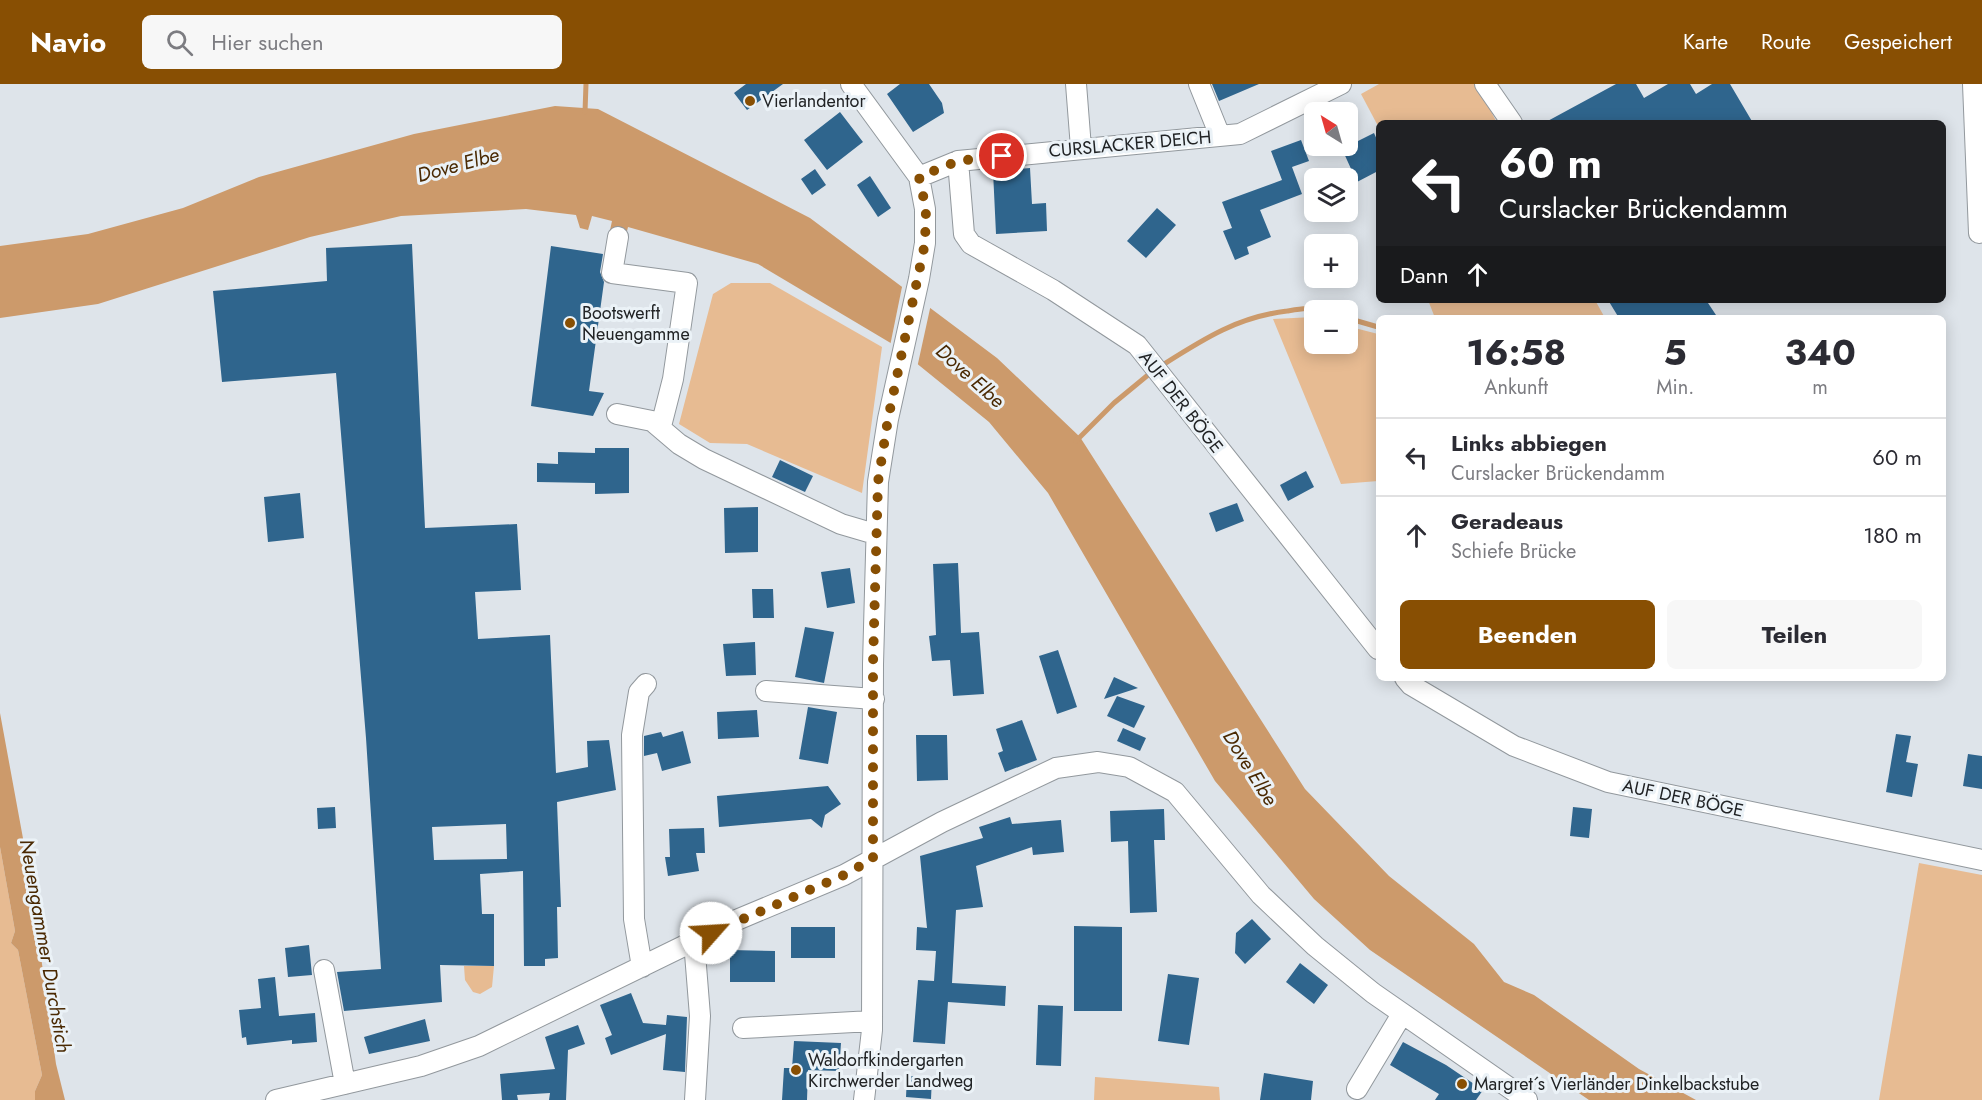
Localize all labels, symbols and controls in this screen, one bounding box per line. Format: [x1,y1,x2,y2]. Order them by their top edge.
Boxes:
search box [142,15,562,69]
text: Navio [30,22,106,63]
icon: search [163,26,196,59]
text: Hier suchen [211,26,324,58]
text: Karte [1683,27,1728,57]
text: Route [1761,27,1811,57]
text: Gespeichert [1844,27,1952,57]
place label: Vierlandentor [762,88,866,114]
marker: Vierlandentor [743,94,757,108]
north arrow [1304,102,1358,156]
map controls [1304,102,1358,354]
street label: CURSLACKER DEICH [1048,124,1212,164]
pin [976,130,1027,181]
text: 60 m [1499,133,1602,194]
icon: arrive [985,139,1018,172]
water label: Dove Elbe [414,140,502,190]
icon: left [1400,144,1478,222]
button: layers [1304,168,1358,222]
text: Curslacker Brückendamm [1499,189,1788,228]
button: + [1304,234,1358,288]
icon: ahead [1461,258,1494,291]
text: Dann [1400,259,1449,291]
place label: Bootswerft Neuengamme [582,300,690,347]
button: − [1304,300,1358,354]
marker: Bootswerft Neuengamme [563,316,577,330]
text: 16:58 [1466,326,1566,378]
text: 5 [1664,326,1687,378]
text: 340 [1784,326,1856,378]
water label: Dove Elbe [929,337,1011,415]
street label: AUF DER BÖGE [1133,345,1229,459]
text: Ankunft [1484,373,1548,402]
text: Min. [1656,373,1694,402]
text: m [1812,373,1828,402]
text: Links abbiegen [1451,427,1607,459]
icon: left [1400,441,1433,474]
text: 60 m [1872,441,1922,473]
text: Curslacker Brückendamm [1451,459,1665,488]
text: Geradeaus [1451,505,1563,537]
icon: ahead [1400,519,1433,552]
text: 180 m [1863,519,1922,551]
text: Schiefe Brücke [1451,537,1576,566]
button: Beenden [1400,600,1655,669]
button: Teilen [1667,600,1922,669]
water label: Dove Elbe [1215,725,1285,811]
street label: AUF DER BÖGE [1620,772,1746,824]
water label: Neuengammer Durchstich [12,837,78,1055]
position arrow [679,901,743,965]
place label: Waldorfkindergarten Kirchwerder Landweg [808,1047,973,1094]
marker: Waldorfkindergarten Kirchwerder Landweg [789,1063,803,1077]
place label: Margret´s Vierländer Dinkelbackstube [1474,1071,1759,1097]
marker: Margret´s Vierländer Dinkelbackstube [1455,1077,1469,1091]

